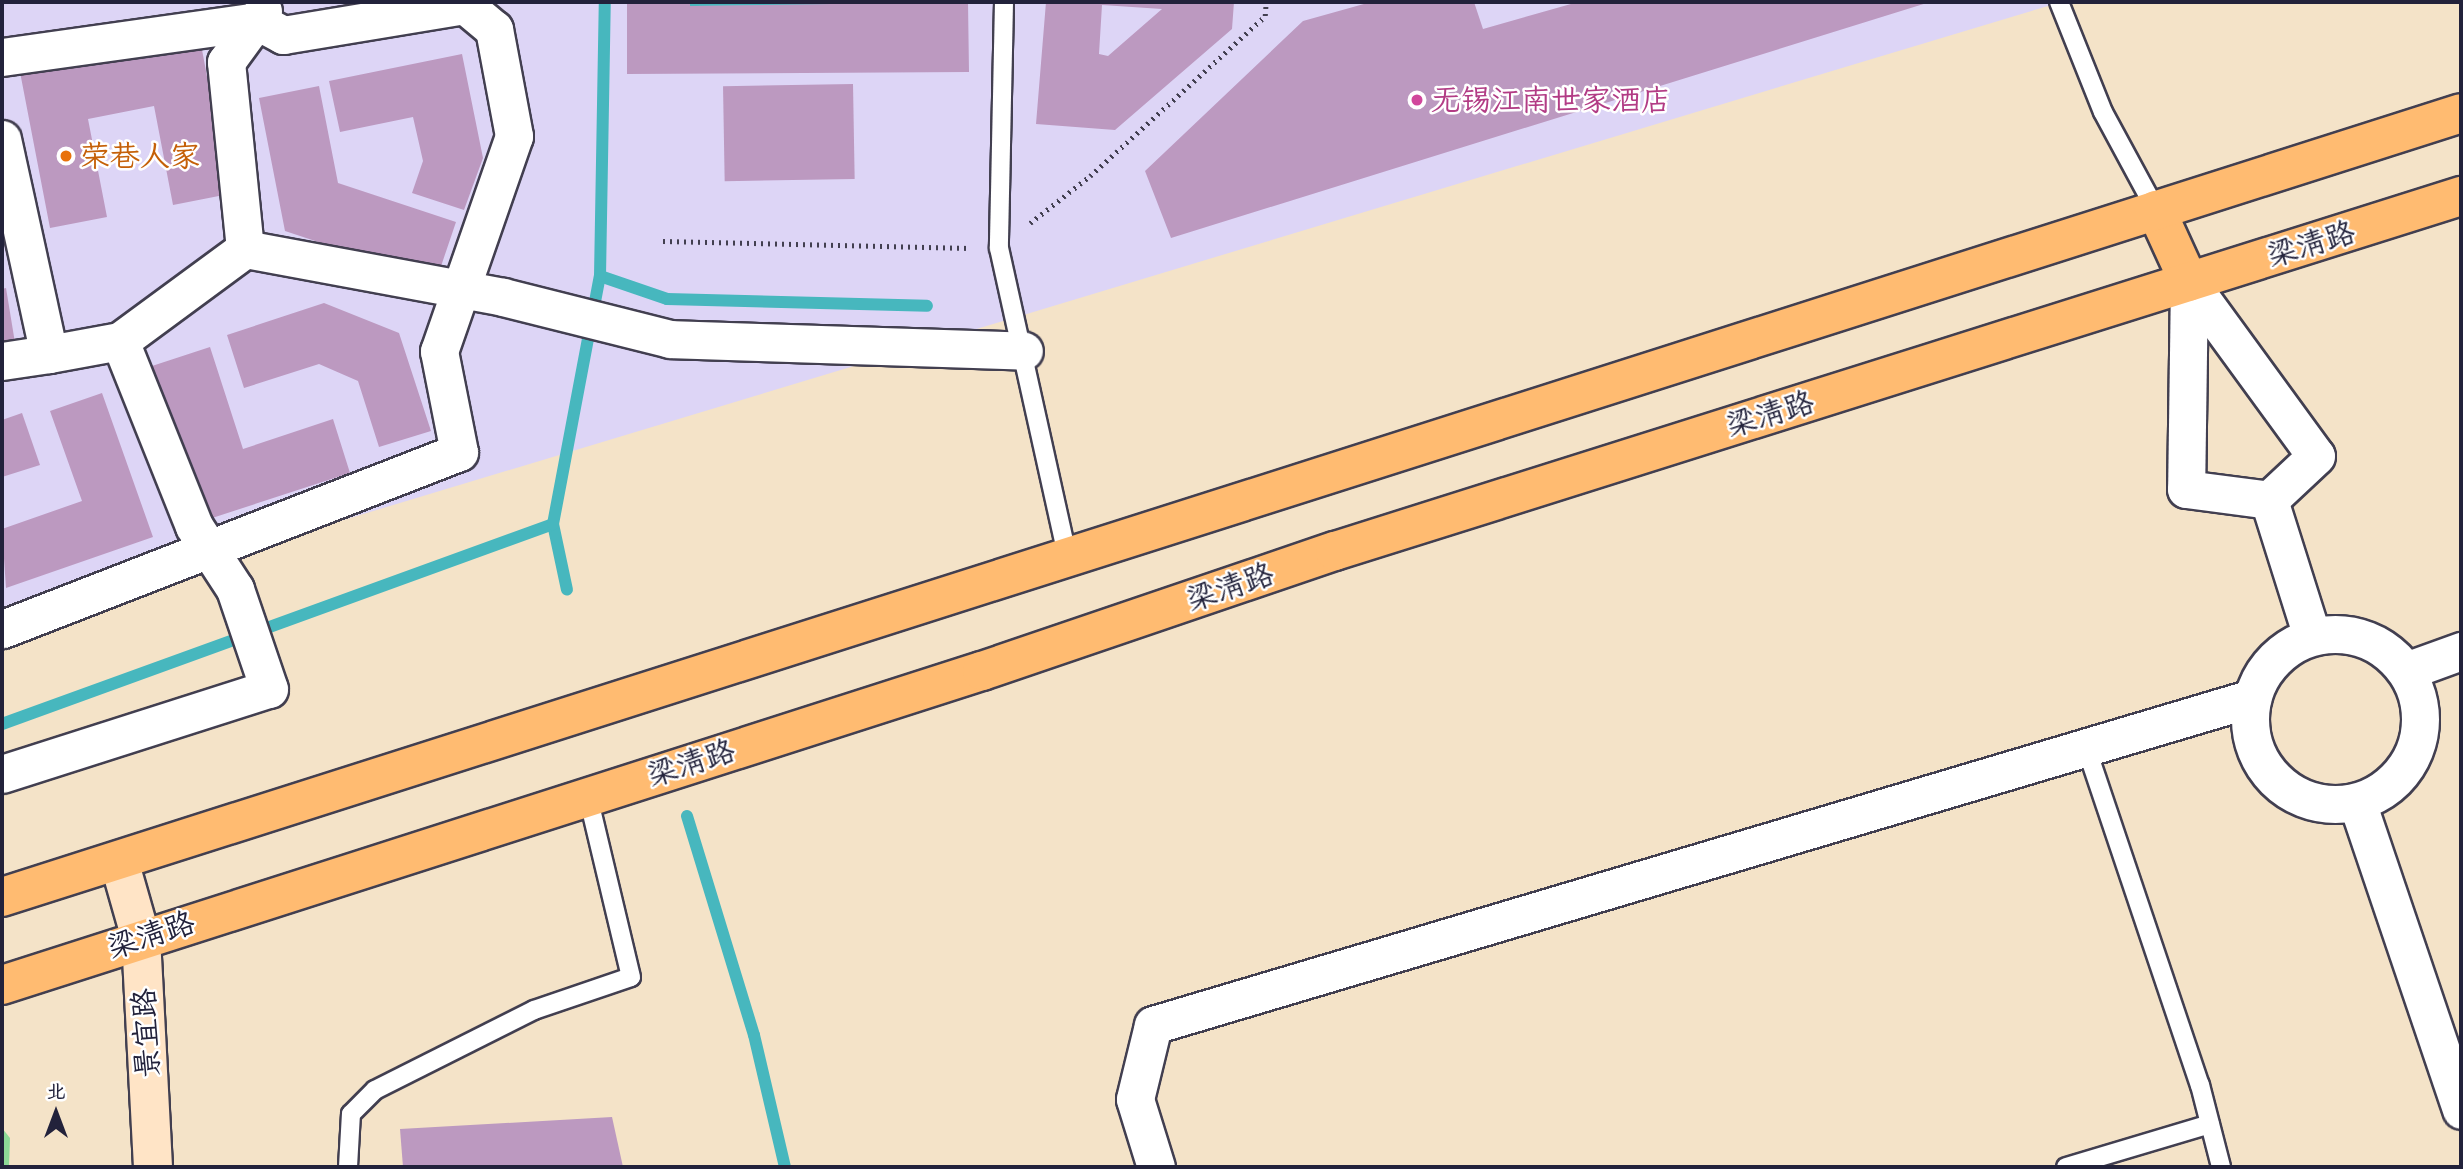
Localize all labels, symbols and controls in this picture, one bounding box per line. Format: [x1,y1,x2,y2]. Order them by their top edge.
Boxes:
place label: 无锡江南世家酒店 [1431,82,1671,118]
marker: 无锡江南世家酒店 [1409,92,1425,108]
place label: 荣巷人家 [80,138,200,174]
marker: 荣巷人家 [58,148,74,164]
street label: 梁清路 [2263,214,2359,274]
street label: 梁清路 [1722,384,1818,444]
street label: 梁清路 [1182,555,1278,619]
street label: 梁清路 [643,732,739,794]
street label: 梁清路 [103,904,199,966]
street label: 景宜路 [126,987,166,1079]
north arrow [21,1078,91,1148]
text: 北 [46,1080,66,1104]

